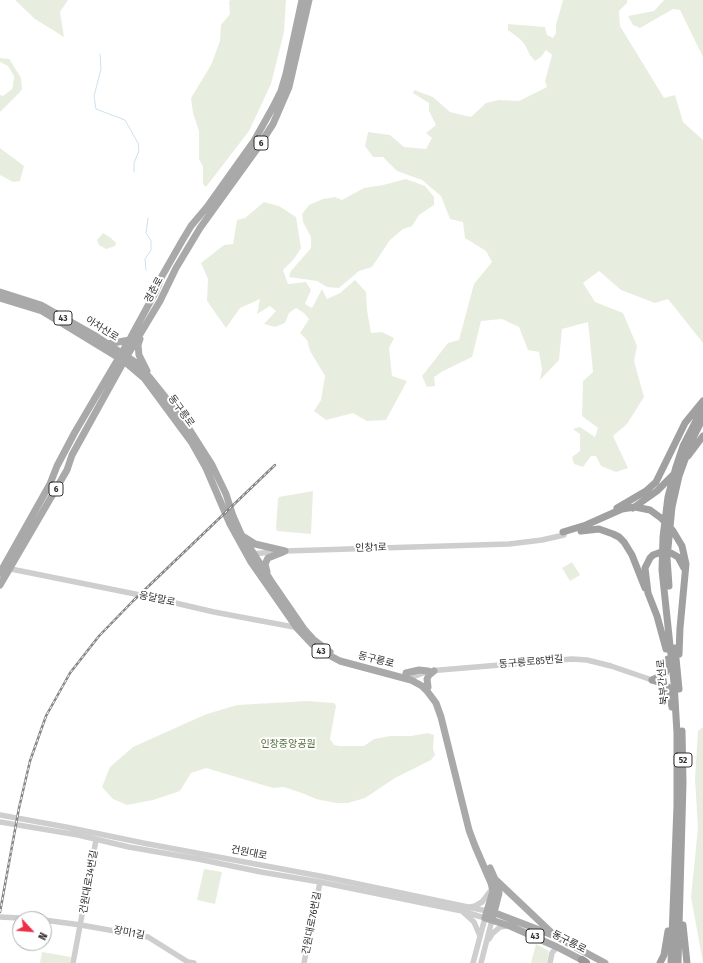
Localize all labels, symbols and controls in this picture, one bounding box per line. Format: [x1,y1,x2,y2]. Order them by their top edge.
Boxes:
road number: 6 [254,136,268,150]
street label: 경춘로 [142,275,166,305]
road number: 43 [54,311,72,325]
street label: 아차산로 [83,314,121,344]
street label: 동구릉로 [165,393,197,429]
road number: 6 [49,482,63,496]
street label: 인창1로 [355,541,387,555]
street label: 응달말로 [138,589,176,609]
road number: 43 [312,644,330,658]
street label: 동구릉로 [357,650,395,670]
street label: 동구릉로85번길 [498,653,564,671]
street label: 북부간선로 [655,659,671,705]
park label: 인창중앙공원 [260,738,316,750]
road number: 52 [674,753,692,767]
street label: 건원대로 [230,844,268,862]
street label: 건원대로34번길 [77,849,101,915]
street label: 건원대로76번길 [300,890,324,956]
north arrow [12,911,52,951]
street label: 장미1길 [112,924,146,942]
street label: 동구릉로 [550,928,588,956]
road number: 43 [526,929,544,943]
text: N [35,930,50,942]

